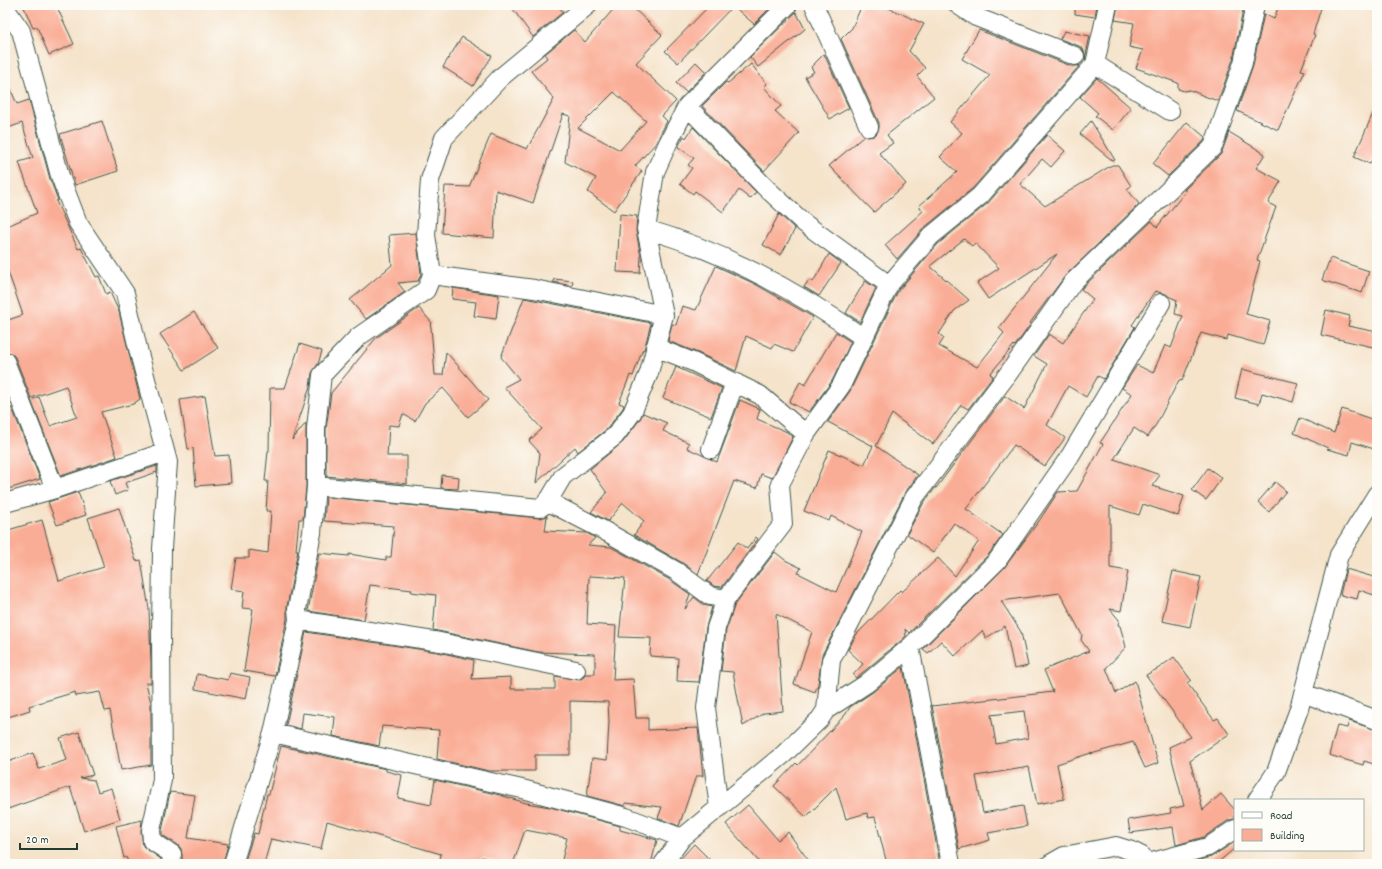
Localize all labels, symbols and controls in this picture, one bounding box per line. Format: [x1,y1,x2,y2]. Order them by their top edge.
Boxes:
legend [1234,799,1364,851]
text: Road [1270,808,1292,825]
scale bar [20,825,77,851]
text: Building [1270,828,1305,845]
text: 20 m [26,832,49,849]

